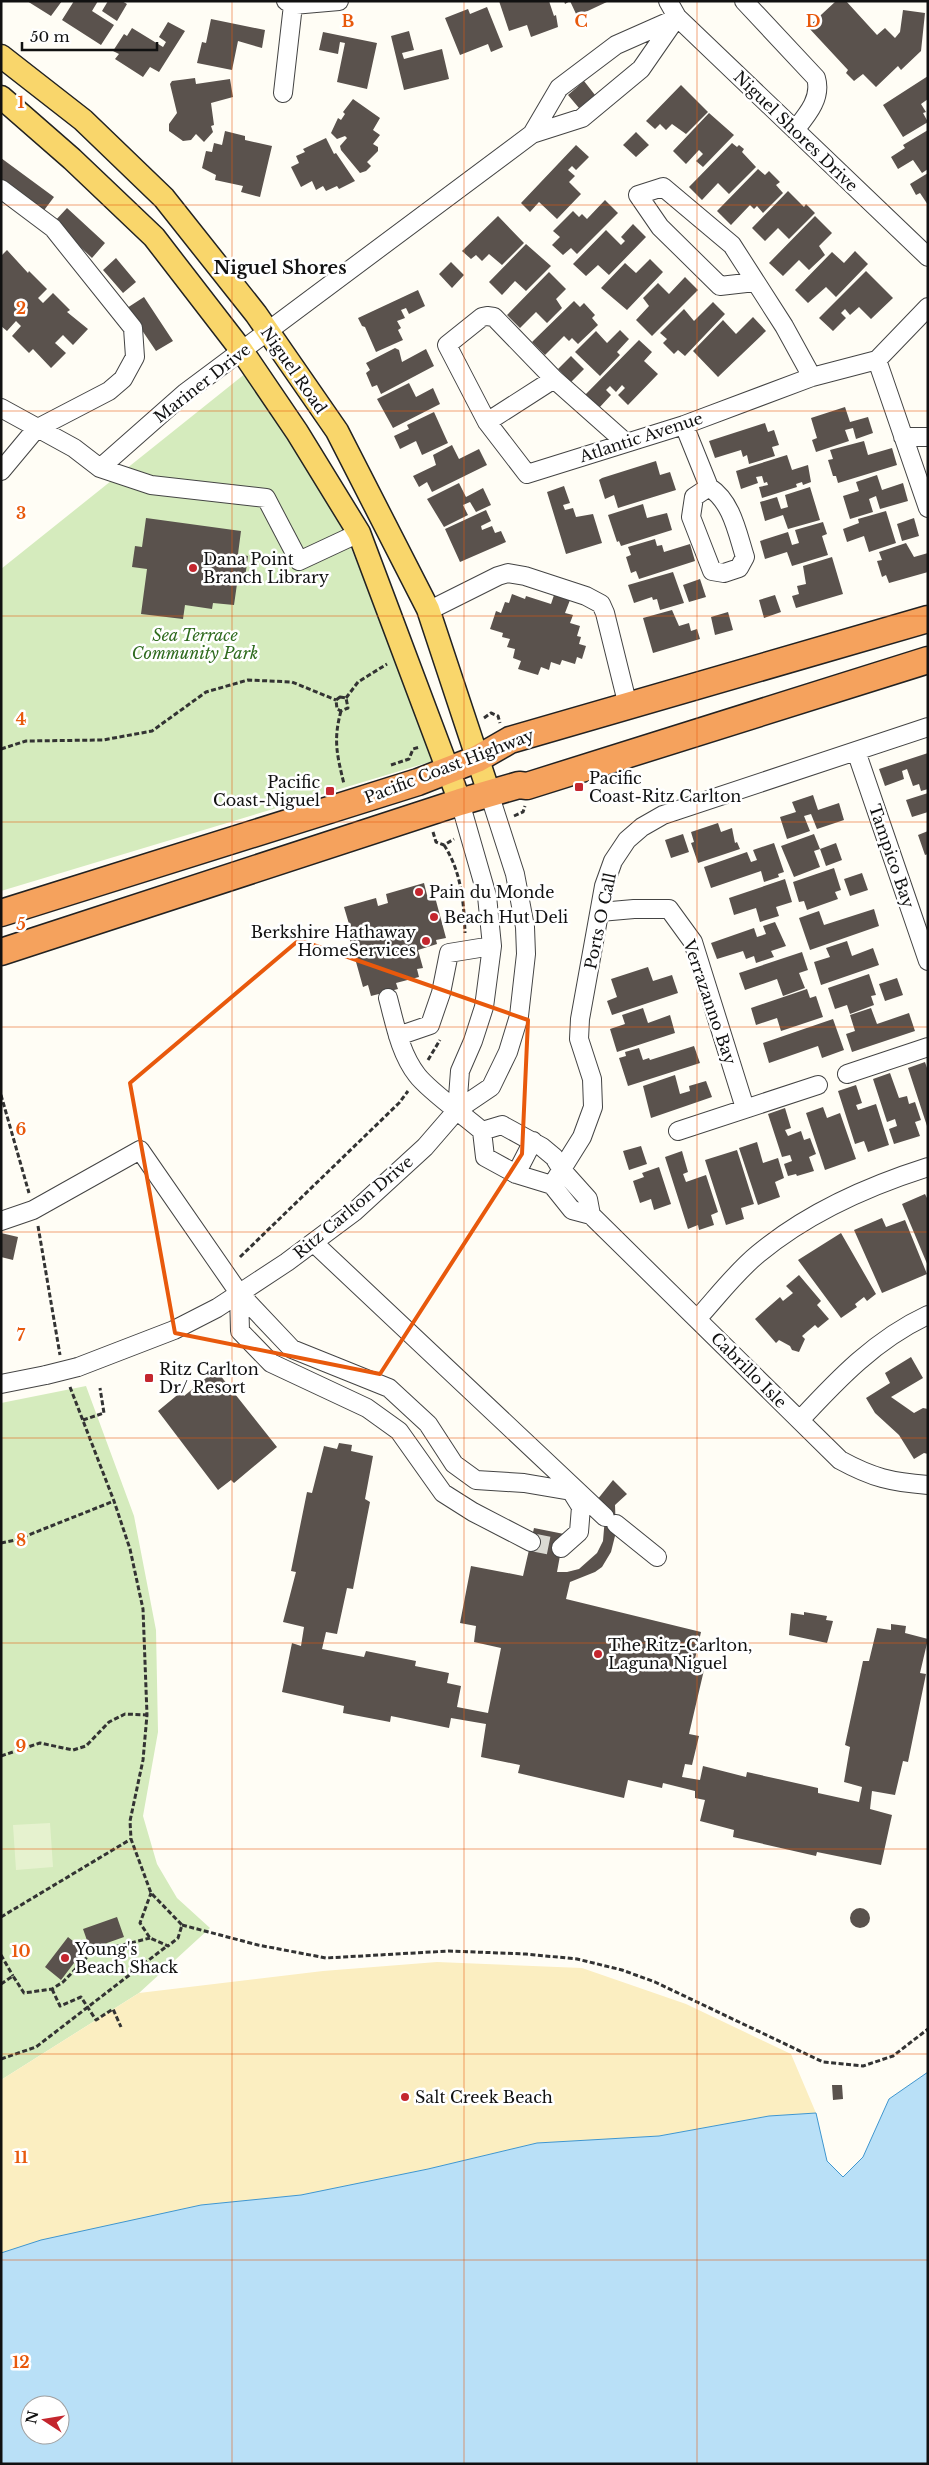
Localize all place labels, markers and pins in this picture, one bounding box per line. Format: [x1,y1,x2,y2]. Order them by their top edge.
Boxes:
place label: Dana Point Branch Library [203,549,330,587]
marker: Dana Point Branch Library [187,562,199,574]
place label: Pacific Coast-Ritz Carlton [589,768,741,806]
place label: Pacific Coast-Niguel [213,772,320,810]
marker: Pacific Coast-Ritz Carlton [573,781,585,793]
marker: Pacific Coast-Niguel [324,785,336,797]
place label: Pain du Monde [429,882,554,902]
marker: Pain du Monde [413,886,425,898]
place label: Beach Hut Deli [444,907,569,927]
marker: Beach Hut Deli [428,911,440,923]
place label: Berkshire Hathaway HomeServices [251,922,417,960]
marker: Berkshire Hathaway HomeServices [420,935,432,947]
place label: Ritz Carlton Dr/ Resort [159,1359,259,1397]
marker: Ritz Carlton Dr/ Resort [143,1372,155,1384]
place label: The Ritz-Carlton, Laguna Niguel [608,1635,752,1673]
marker: The Ritz-Carlton, Laguna Niguel [592,1648,604,1660]
place label: Young's Beach Shack [74,1939,178,1977]
marker: Young's Beach Shack [59,1952,71,1964]
place label: Salt Creek Beach [415,2087,553,2107]
marker: Salt Creek Beach [399,2091,411,2103]

